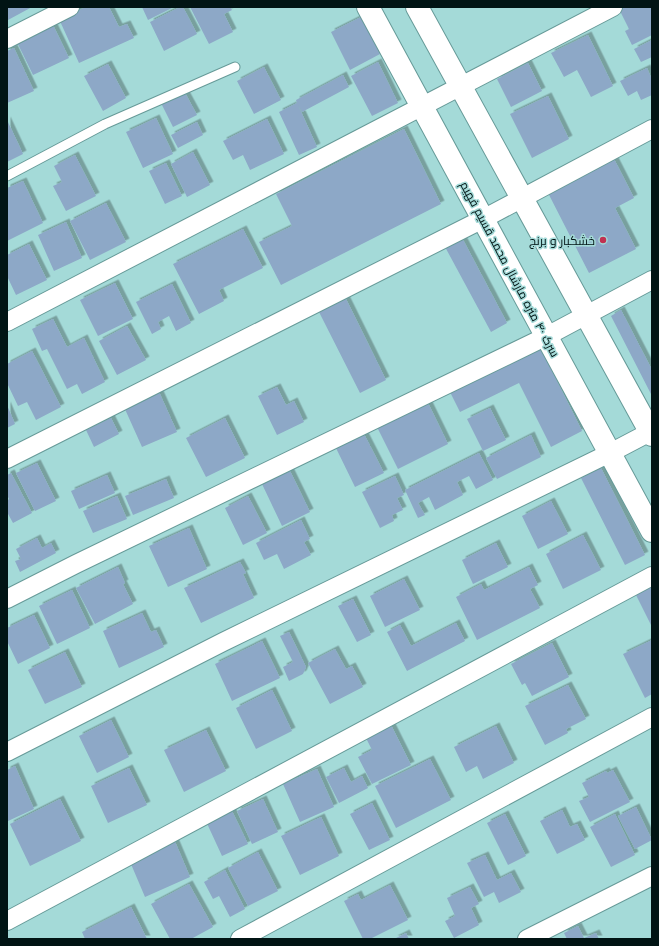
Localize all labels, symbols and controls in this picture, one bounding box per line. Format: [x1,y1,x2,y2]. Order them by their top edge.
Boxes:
street label: سرک ۴۰ متره مارشال محمد قسیم فهیم [456,179,563,360]
place label: خشکبار و برنج [529,233,595,249]
marker: خشکبار و برنج [598,235,608,245]

